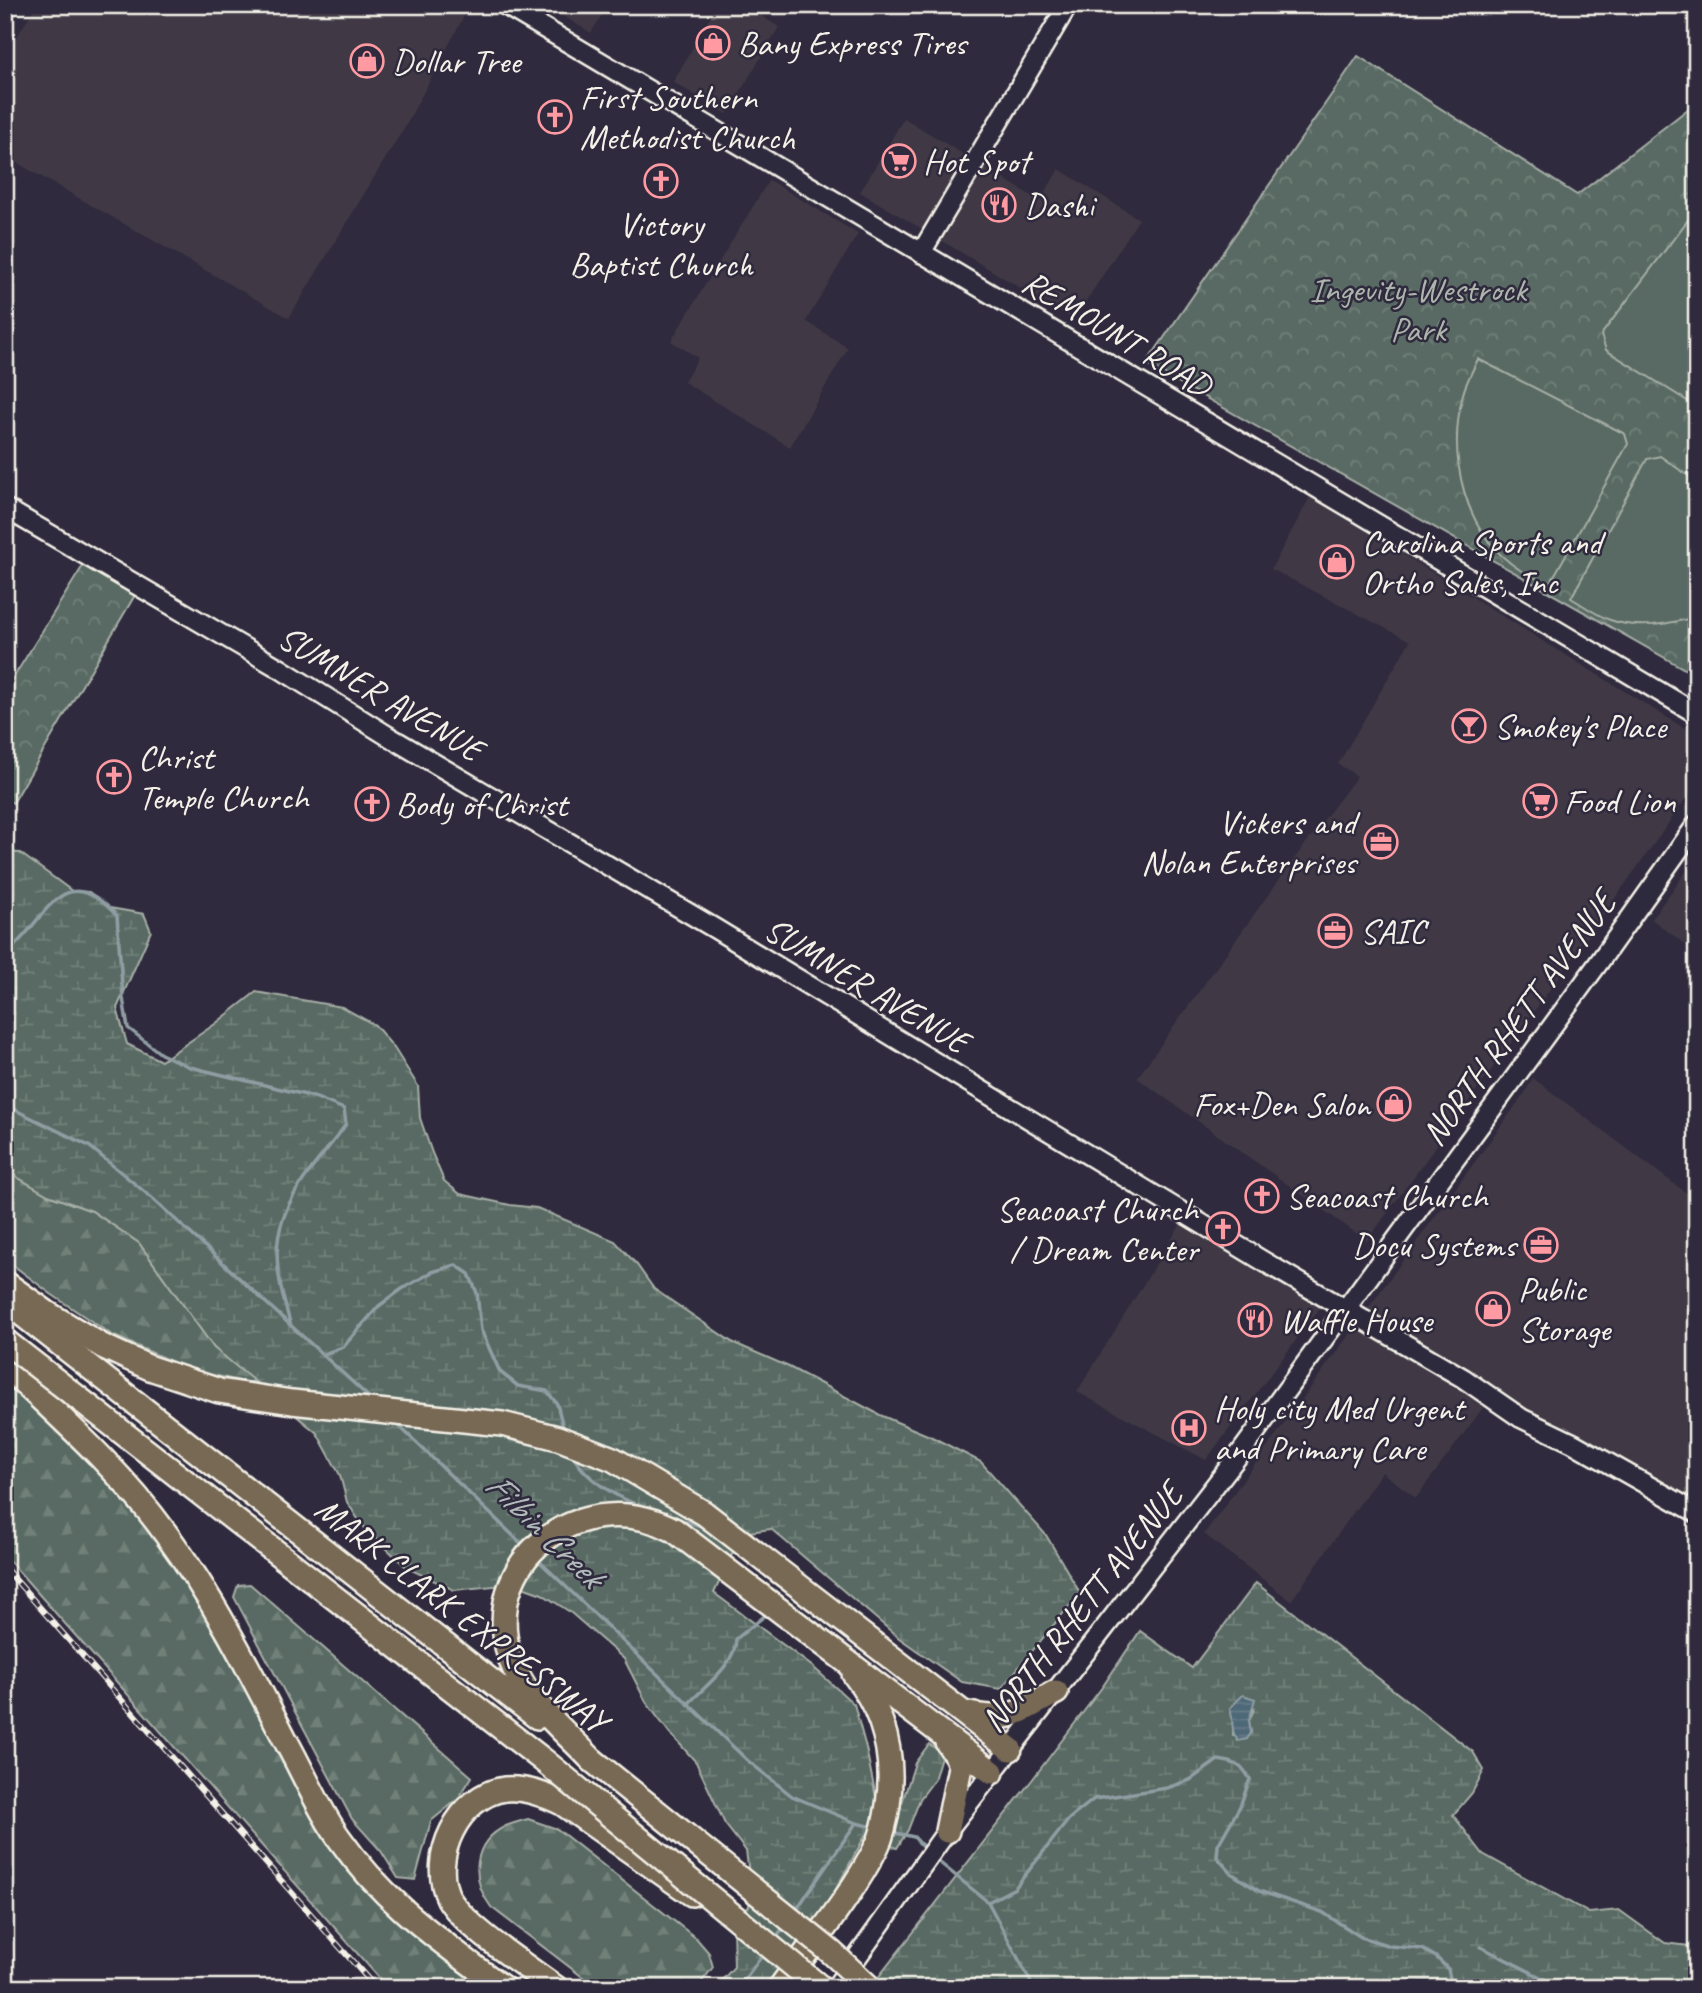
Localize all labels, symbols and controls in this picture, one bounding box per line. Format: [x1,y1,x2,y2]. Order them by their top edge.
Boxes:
place label: Bany Express Tires [738,21,969,66]
shop icon: Bany Express Tires [694,24,732,62]
place label: Dollar Tree [392,39,523,84]
shop icon: Dollar Tree [348,42,386,80]
place label: First Southern Methodist Church [580,75,796,160]
church icon: First Southern Methodist Church [536,98,574,136]
place label: Hot Spot [923,139,1034,184]
supermarket icon: Hot Spot [880,142,918,180]
church icon: Victory Baptist Church [642,162,680,200]
place label: Dashi [1024,183,1098,228]
restaurant icon: Dashi [980,186,1018,224]
place label: Victory Baptist Church [569,202,755,287]
street label: REMOUNT ROAD [1014,259,1222,409]
park label: Ingevity-Westrock Park [1310,267,1529,352]
place label: Carolina Sports and Ortho Sales, Inc [1362,520,1607,605]
shop icon: Carolina Sports and Ortho Sales, Inc [1318,543,1356,581]
street label: SUMNER AVENUE [270,615,495,775]
place label: Smokey's Place [1494,704,1669,749]
bar icon: Smokey's Place [1450,707,1488,745]
place label: Christ Temple Church [138,735,310,820]
church icon: Christ Temple Church [95,758,133,796]
place label: Food Lion [1564,779,1676,824]
place label: Body of Christ [396,782,571,827]
supermarket icon: Food Lion [1521,782,1559,820]
church icon: Body of Christ [353,785,391,823]
place label: Vickers and Nolan Enterprises [1141,800,1361,885]
office icon: Vickers and Nolan Enterprises [1362,823,1400,861]
street label: NORTH RHETT AVENUE [1411,878,1629,1154]
street label: SUMNER AVENUE [756,907,981,1067]
place label: SAIC [1360,909,1430,954]
office icon: SAIC [1316,912,1354,950]
place label: Fox+Den Salon [1194,1082,1372,1127]
shop icon: Fox+Den Salon [1375,1085,1413,1123]
place label: Seacoast Church [1286,1174,1489,1219]
church icon: Seacoast Church [1243,1177,1281,1215]
place label: Seacoast Church / Dream Center [997,1187,1200,1272]
church icon: Seacoast Church / Dream Center [1204,1210,1242,1248]
place label: Docu Systems [1352,1223,1519,1268]
office icon: Docu Systems [1522,1226,1560,1264]
place label: Public Storage [1518,1267,1613,1352]
shop icon: Public Storage [1474,1290,1512,1328]
place label: Waffle House [1280,1298,1435,1343]
restaurant icon: Waffle House [1236,1301,1274,1339]
place label: Holy city Med Urgent and Primary Care [1214,1386,1467,1471]
hospital icon: Holy city Med Urgent and Primary Care [1170,1409,1208,1447]
water label: Filbin Creek [475,1461,618,1601]
street label: NORTH RHETT AVENUE [970,1470,1196,1741]
street label: MARK CLARK EXPRESSWAY [306,1486,621,1746]

